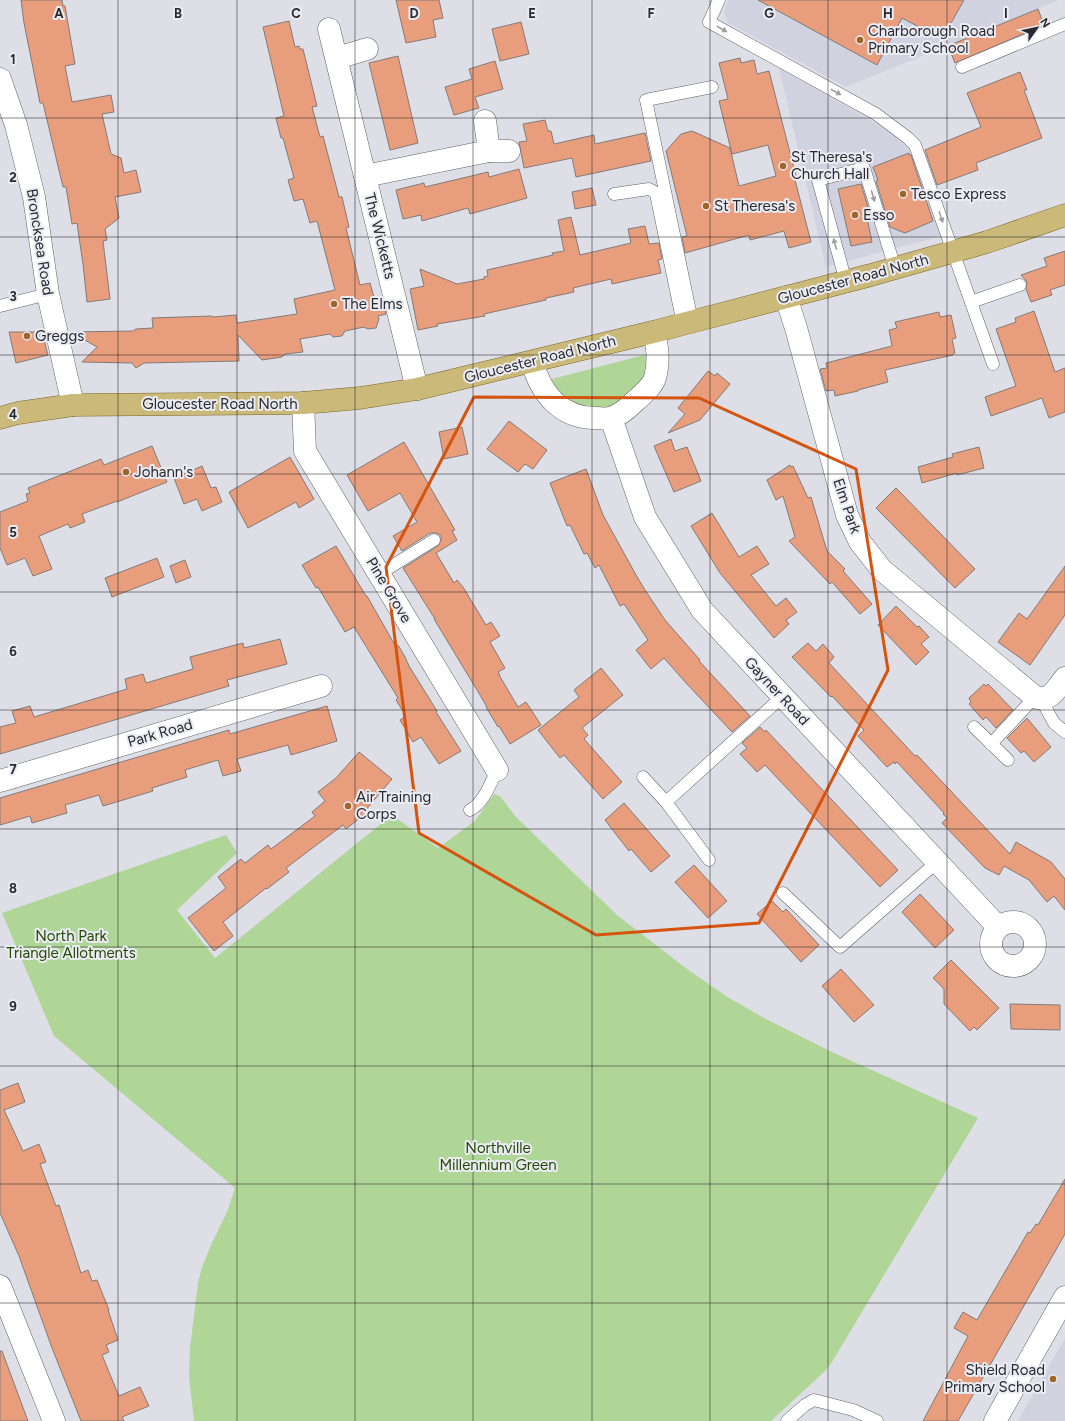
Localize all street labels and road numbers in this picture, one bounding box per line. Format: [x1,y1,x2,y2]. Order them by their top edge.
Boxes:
street label: Broncksea Road [23,187,57,297]
street label: The Wicketts [361,191,399,281]
street label: Gloucester Road North [776,250,930,308]
street label: Gloucester Road North [462,331,618,387]
street label: Gloucester Road North [142,395,298,413]
street label: Elm Park [829,476,865,537]
street label: Pine Grove [362,554,416,626]
street label: Gayner Road [741,653,813,729]
street label: Park Road [125,715,195,751]

